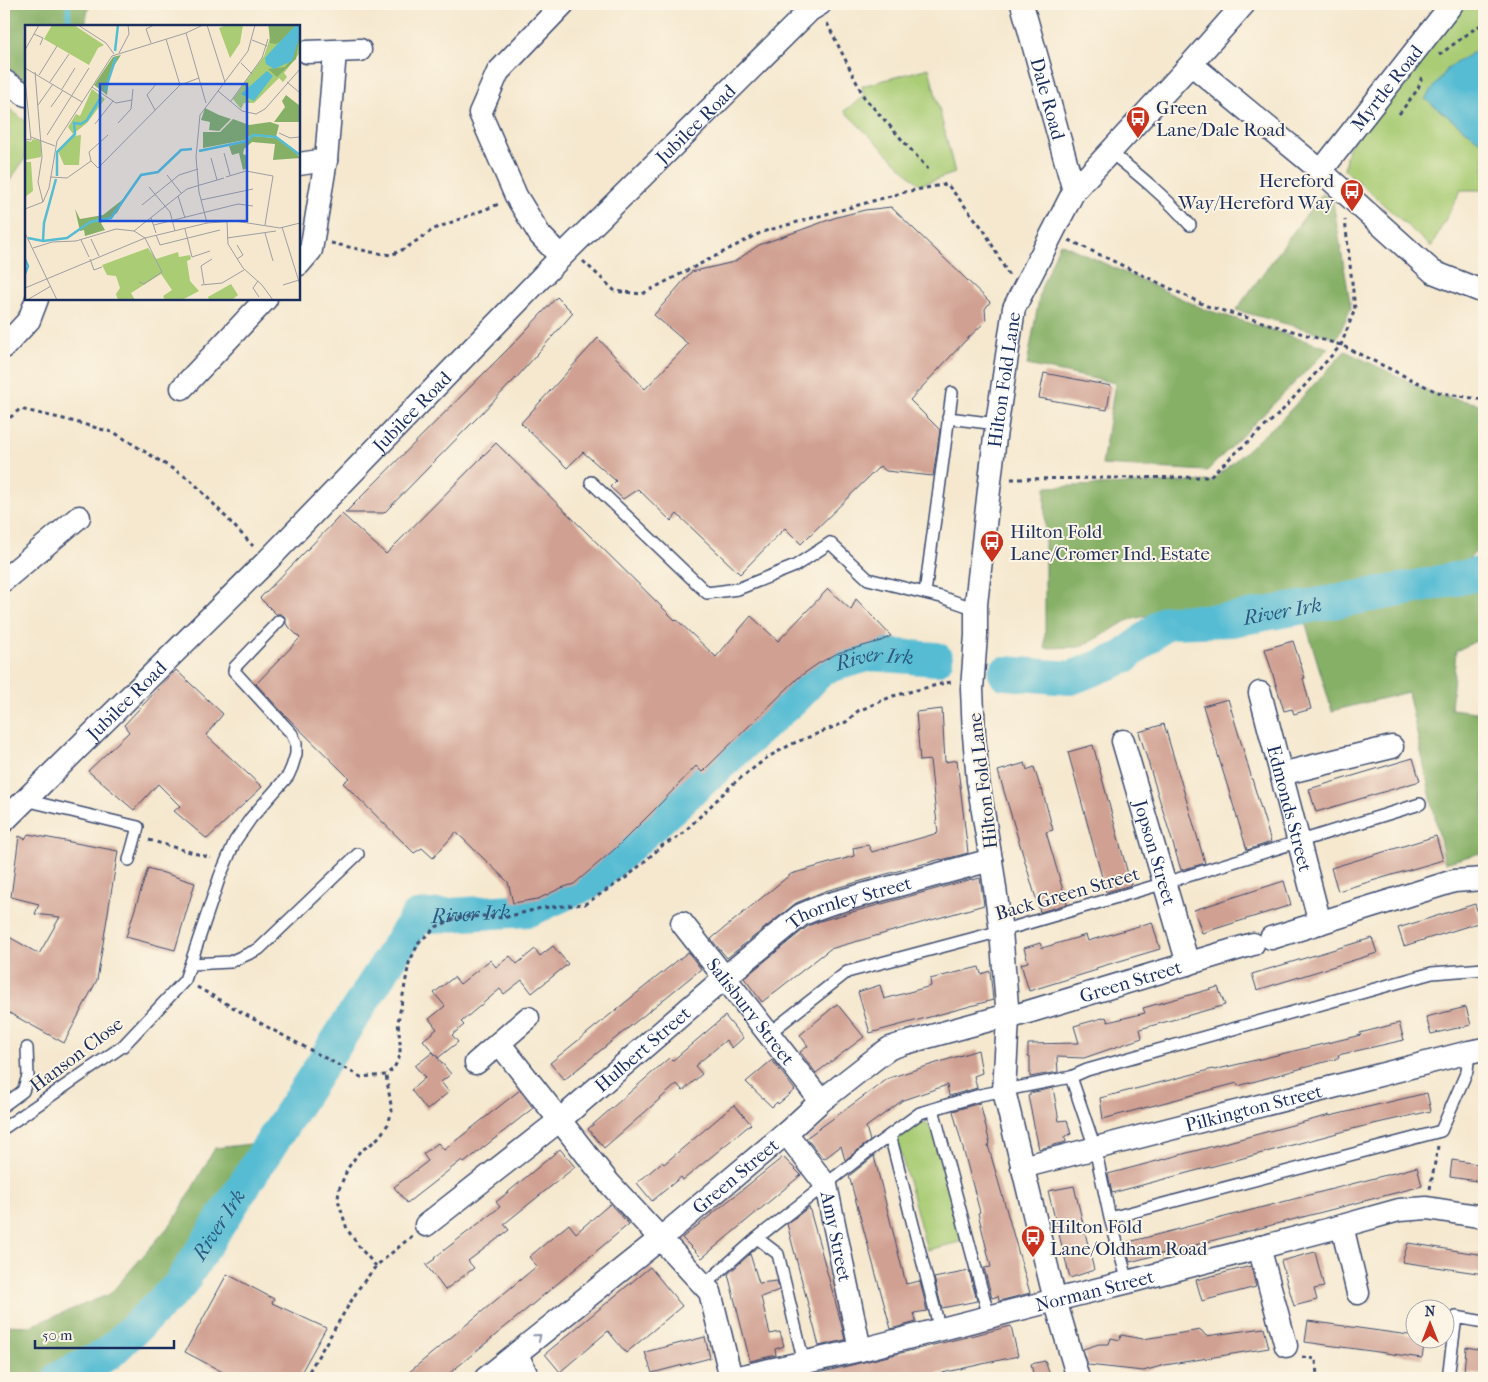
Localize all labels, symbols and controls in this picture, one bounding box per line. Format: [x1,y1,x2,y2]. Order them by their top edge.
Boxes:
inset map [25,25,300,300]
street label: Myrtle Road [1347,40,1428,136]
street label: Dale Road [1025,55,1069,143]
street label: Jubilee Road [650,80,741,170]
place label: Green Lane/Dale Road [1156,97,1286,141]
bus stop icon: Green Lane/Dale Road [1125,105,1151,139]
place label: Hereford Way/Hereford Way [1177,170,1335,214]
bus stop icon: Hereford Way/Hereford Way [1339,178,1365,212]
street label: Hilton Fold Lane [984,310,1025,449]
street label: Jubilee Road [367,367,457,458]
place label: Hilton Fold Lane/Cromer Ind. Estate [1010,521,1210,565]
bus stop icon: Hilton Fold Lane/Cromer Ind. Estate [979,529,1005,563]
water label: River Irk [1239,593,1323,630]
water label: River Irk [831,643,914,676]
street label: Jubilee Road [81,656,172,746]
street label: Hilton Fold Lane [964,712,1002,850]
street label: Edmonds Street [1262,743,1316,874]
street label: Jopson Street [1128,796,1180,908]
street label: Back Green Street [993,863,1142,925]
street label: Thornley Street [782,872,914,935]
water label: River Irk [429,900,511,928]
street label: Salisbury Street [702,954,799,1070]
street label: Green Street [1077,956,1185,1008]
street label: Hulbert Street [591,1002,695,1097]
street label: Hanson Close [26,1013,127,1097]
street label: Pilkington Street [1183,1080,1325,1137]
street label: Green Street [688,1134,783,1219]
water label: River Irk [187,1185,250,1266]
street label: Amy Street [815,1188,856,1284]
place label: Hilton Fold Lane/Oldham Road [1050,1216,1208,1260]
bus stop icon: Hilton Fold Lane/Oldham Road [1020,1224,1046,1258]
street label: Norman Street [1033,1266,1157,1317]
north arrow [1406,1300,1456,1350]
text: N [1425,1303,1436,1320]
scale bar [35,1317,174,1349]
text: 50 m [42,1326,73,1344]
one-way arrow [532,1335,541,1343]

